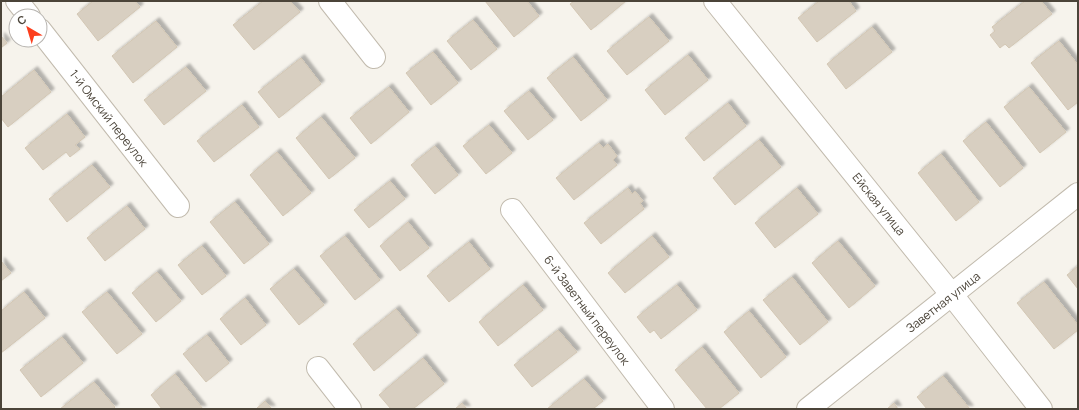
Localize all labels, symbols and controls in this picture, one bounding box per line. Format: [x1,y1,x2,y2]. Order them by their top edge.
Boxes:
north arrow [8,8,48,48]
text: С [14,11,29,28]
street label: 1-й Омский переулок [66,66,153,171]
street label: Ейская улица [849,169,909,239]
street label: 6-й Заветный переулок [540,252,635,369]
street label: Заветная улица [902,268,984,336]

